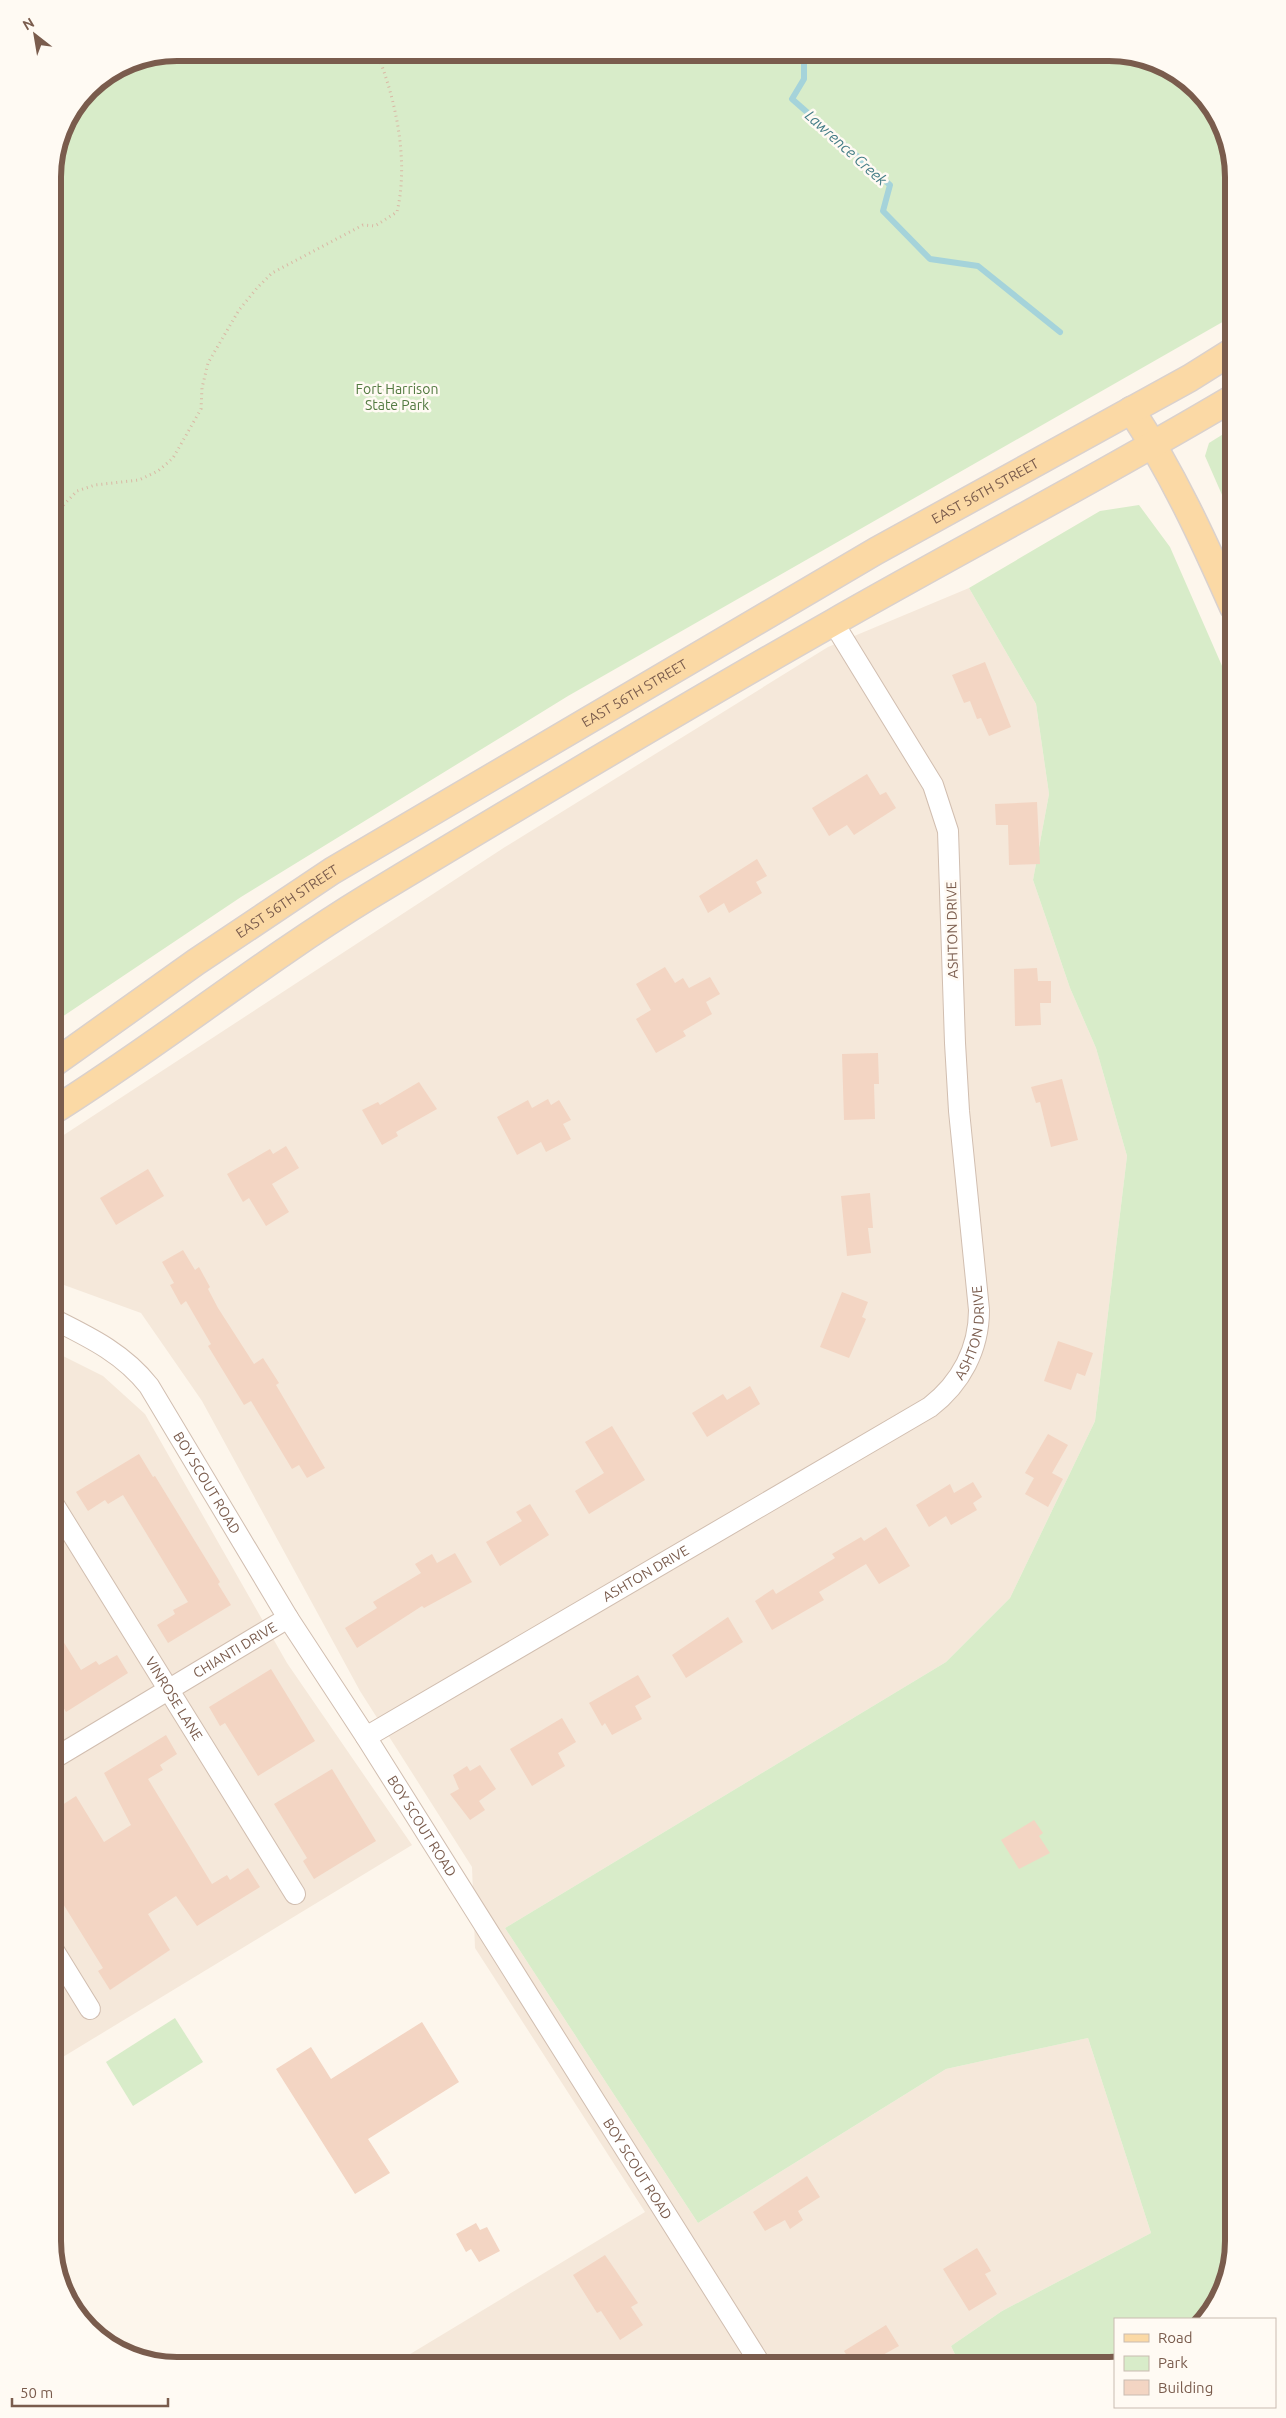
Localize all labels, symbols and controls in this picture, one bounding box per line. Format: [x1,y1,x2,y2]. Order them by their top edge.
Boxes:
north arrow [10,10,60,60]
text: N [20,14,37,33]
water label: Lawrence Creek [802,107,891,189]
park label: Fort Harrison State Park [356,381,438,413]
street label: EAST 56TH STREET [929,455,1042,527]
street label: EAST 56TH STREET [579,656,690,730]
street label: EAST 56TH STREET [233,861,341,941]
street label: ASHTON DRIVE [943,881,961,979]
street label: ASHTON DRIVE [951,1285,987,1383]
street label: BOY SCOUT ROAD [170,1429,244,1537]
street label: ASHTON DRIVE [600,1542,692,1605]
street label: CHIANTI DRIVE [190,1619,280,1681]
street label: VINROSE LANE [142,1654,206,1743]
street label: BOY SCOUT ROAD [384,1772,460,1880]
street label: BOY SCOUT ROAD [600,2115,675,2222]
legend [1114,2318,1276,2408]
text: Road [1158,2329,1193,2346]
text: Park [1158,2354,1188,2371]
scale bar [12,2376,169,2408]
text: Building [1158,2379,1213,2396]
text: 50 m [20,2384,53,2401]

